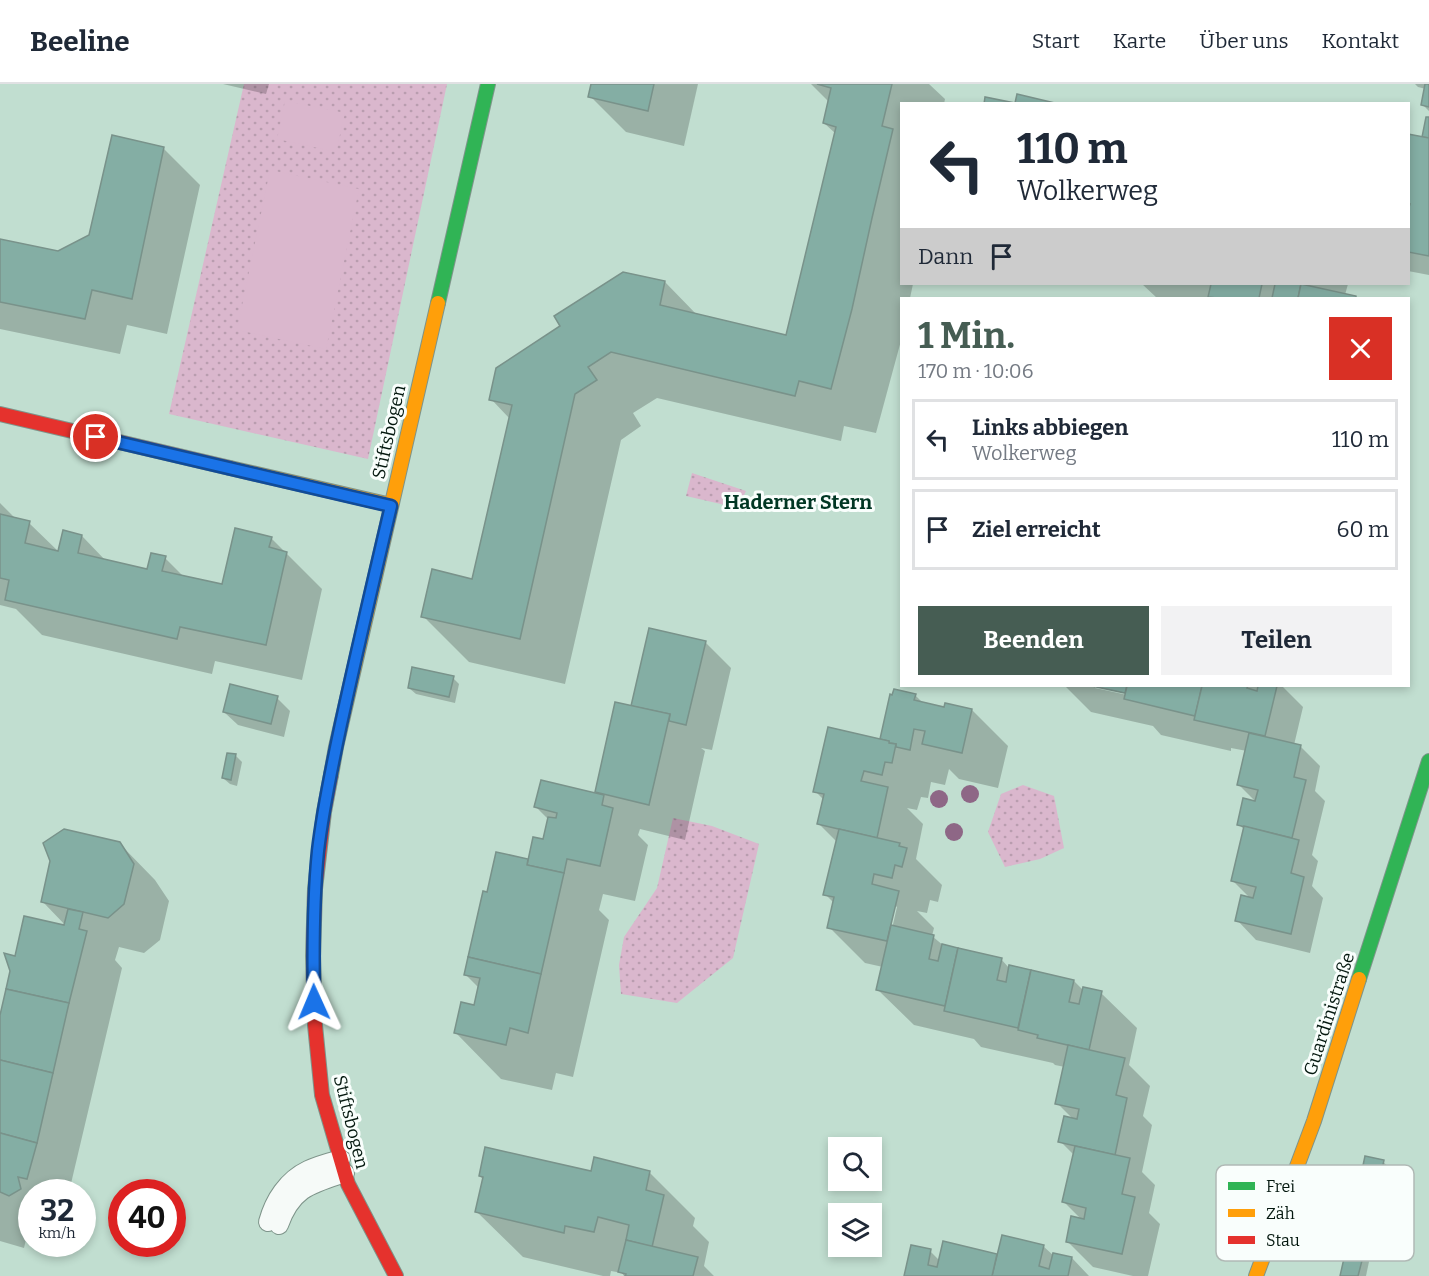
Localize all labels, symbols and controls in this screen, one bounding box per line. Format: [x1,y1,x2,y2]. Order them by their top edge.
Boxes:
text: Beeline [30,25,130,58]
text: Start [1032,28,1080,54]
text: Karte [1113,28,1166,54]
text: Über uns [1199,28,1289,54]
text: Kontakt [1322,28,1399,54]
text: 110 m [1017,124,1128,174]
icon: left [918,126,996,204]
text: Wolkerweg [1017,175,1158,207]
icon: arrive [985,240,1018,273]
text: Dann [918,243,973,270]
text: 1 Min. [918,314,1015,358]
button: close [1329,317,1392,380]
text: 170 m · 10:06 [918,359,1033,383]
street label: Stiftsbogen [368,382,411,481]
pin [70,411,121,462]
text: Links abbiegen [972,414,1129,441]
icon: arrive [79,420,112,453]
icon: left [921,423,954,456]
text: 110 m [1332,426,1389,453]
text: Wolkerweg [972,441,1077,465]
district label: Haderner Stern [724,490,872,514]
icon: arrive [921,513,954,546]
text: Ziel erreicht [972,516,1101,543]
text: 60 m [1337,516,1389,543]
button: Beenden [918,606,1149,675]
button: Teilen [1161,606,1392,675]
street label: Guardinistraße [1299,950,1359,1078]
position arrow [282,970,346,1034]
street label: Stiftsbogen [329,1073,373,1172]
map controls [828,1137,882,1257]
button: search [828,1137,882,1191]
legend [1216,1165,1414,1261]
text: Frei [1266,1177,1295,1196]
speed limit sign: 40 [108,1179,186,1257]
text: 32 [40,1193,74,1229]
button: layers [828,1203,882,1257]
text: Zäh [1266,1204,1295,1223]
text: km/h [38,1224,76,1242]
text: Stau [1266,1231,1300,1250]

